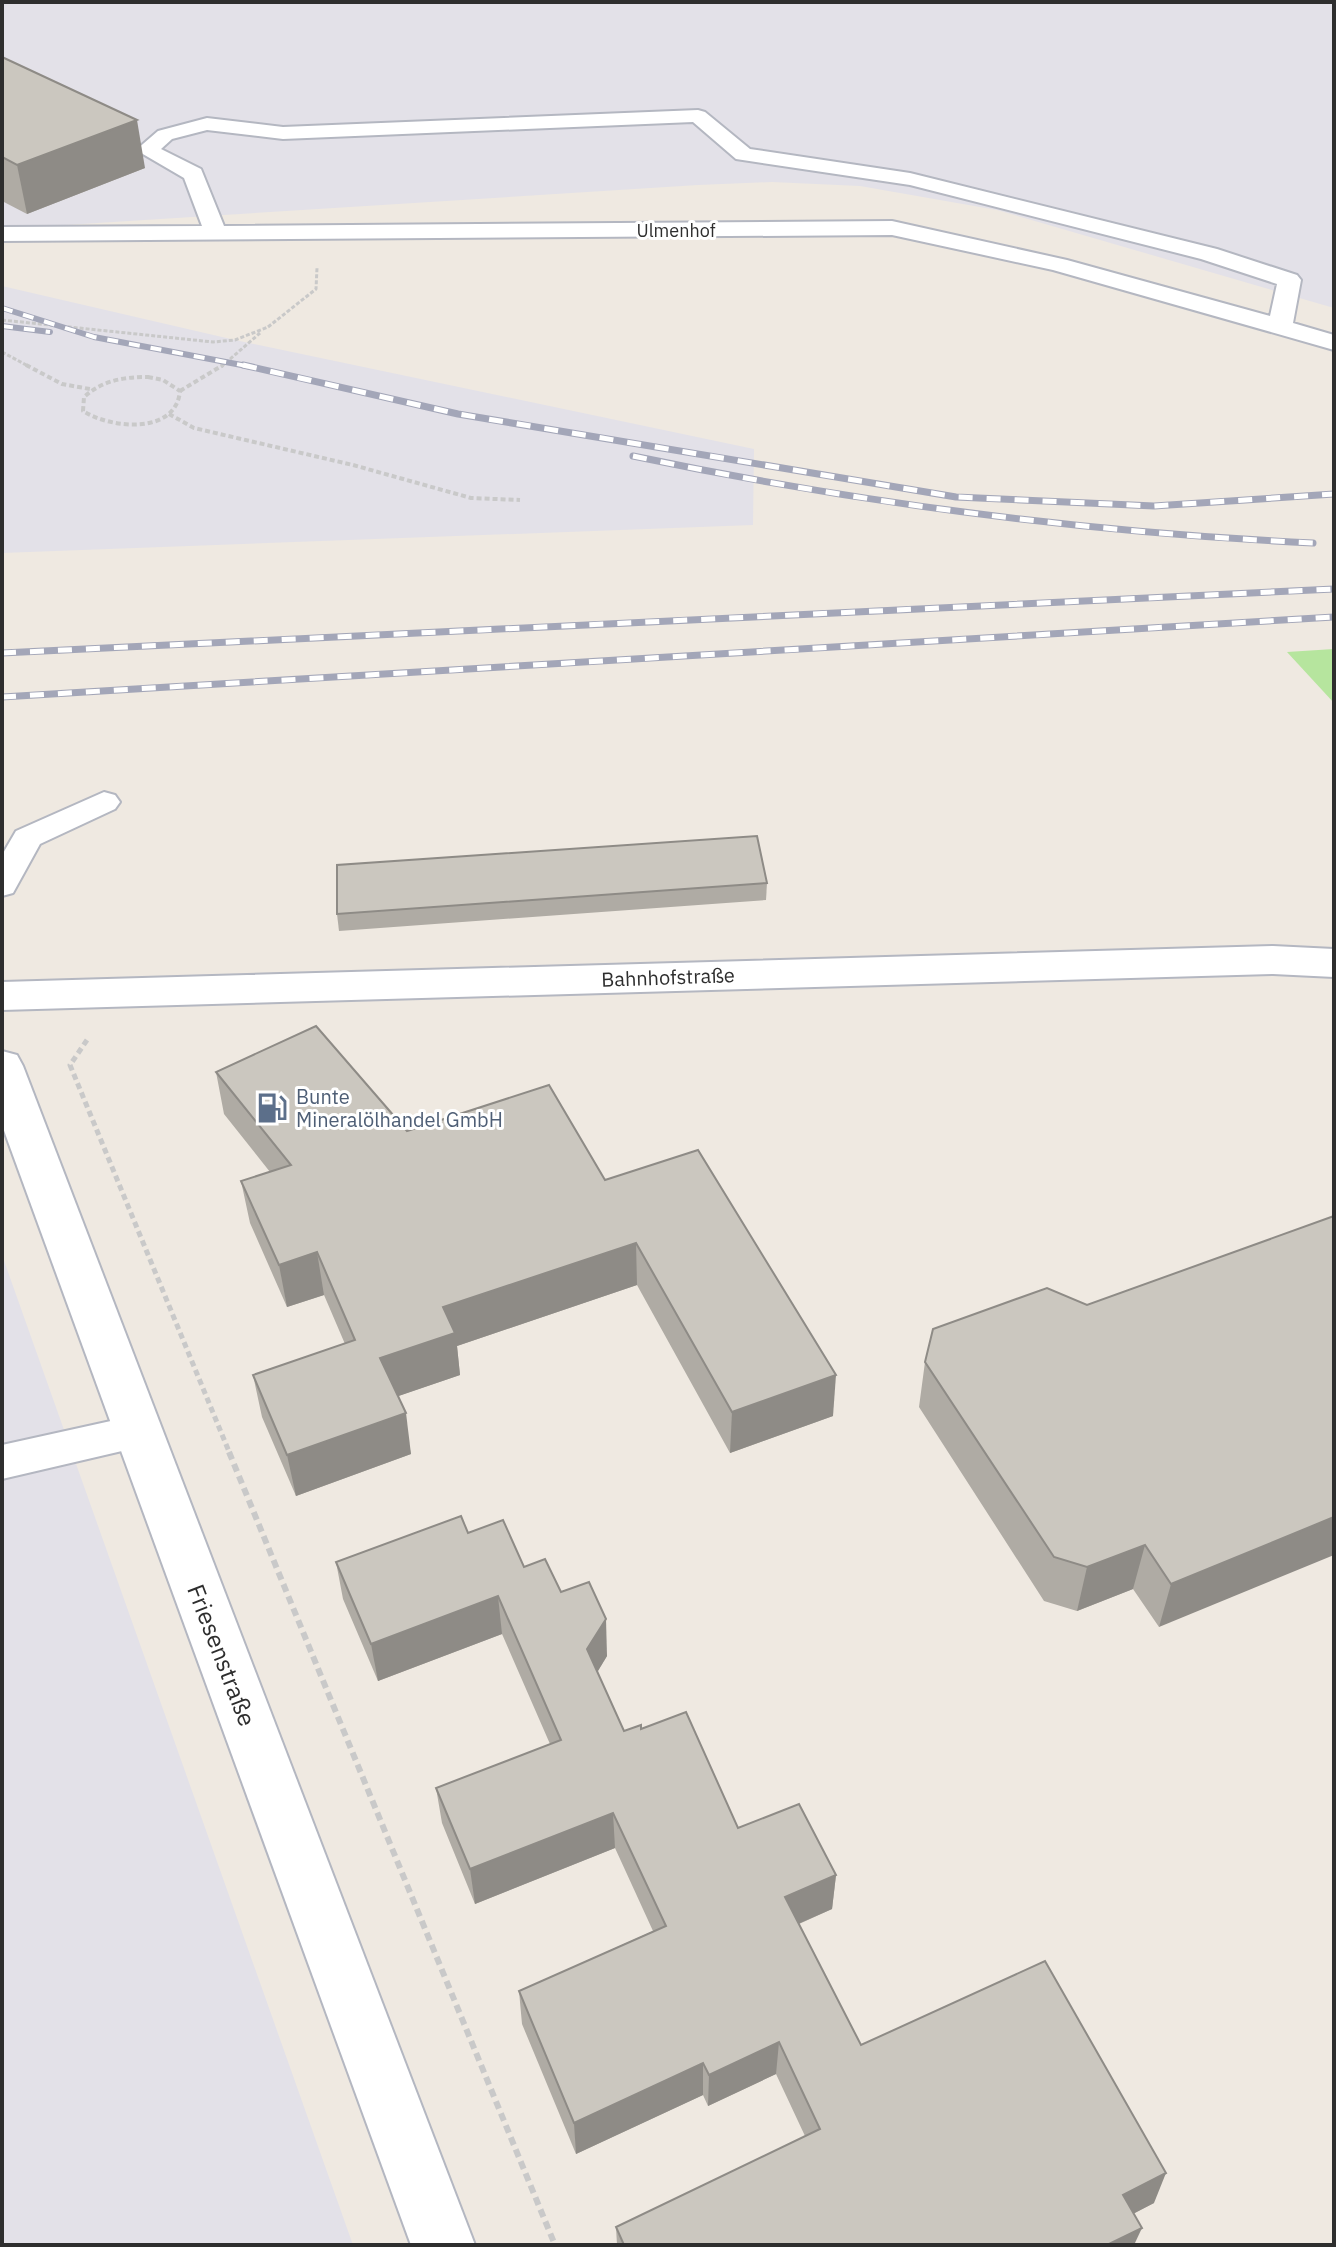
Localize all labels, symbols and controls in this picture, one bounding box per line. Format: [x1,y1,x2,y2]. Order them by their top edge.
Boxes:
street label: Ulmenhof [637,219,716,242]
street label: Bahnhofstraße [601,961,735,993]
place label: Bunte Mineralölhandel GmbH [296,1083,503,1133]
fuel station icon: Bunte Mineralölhandel GmbH [255,1091,289,1125]
street label: Friesenstraße [180,1580,264,1730]

